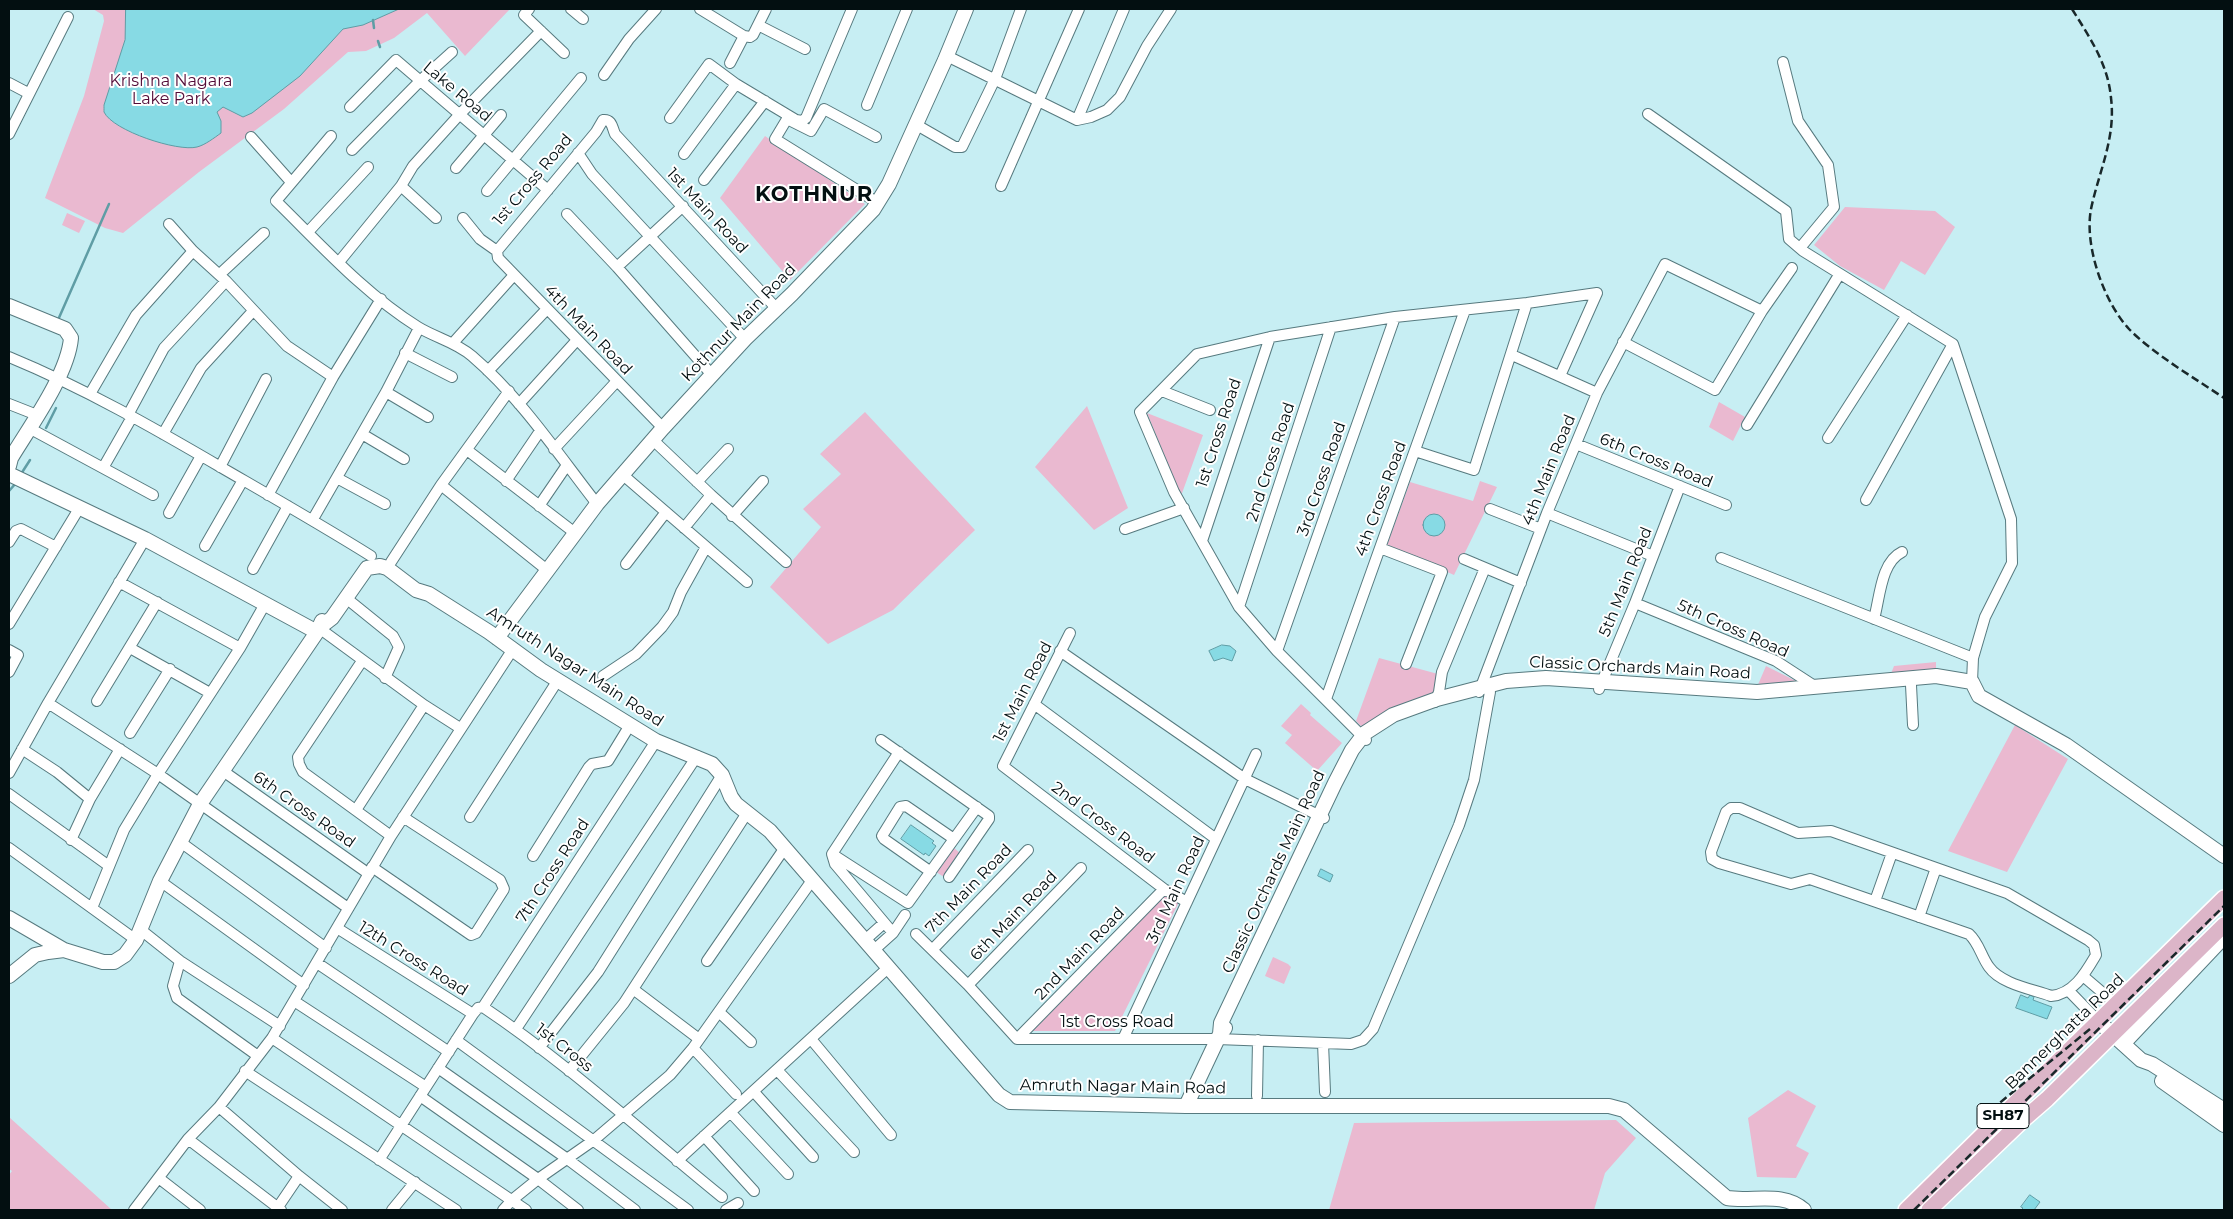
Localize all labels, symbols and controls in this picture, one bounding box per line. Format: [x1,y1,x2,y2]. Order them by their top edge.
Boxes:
street label: Lake Road [419,58,495,126]
park label: Krishna Nagara Lake Park [110,71,232,109]
street label: 1st Cross Road [489,130,577,230]
street label: 1st Main Road [662,164,752,258]
district label: KOTHNUR [754,182,874,208]
street label: Kothnur Main Road [678,260,800,386]
street label: 4th Main Road [540,281,636,379]
street label: 1st Cross Road [1192,376,1246,490]
street label: 2nd Cross Road [1243,400,1299,524]
street label: 4th Main Road [1518,412,1580,528]
street label: 3rd Cross Road [1293,419,1351,539]
street label: 6th Cross Road [1597,430,1715,492]
street label: 4th Cross Road [1351,439,1411,559]
street label: 5th Main Road [1595,524,1657,640]
street label: 5th Cross Road [1674,596,1792,662]
street label: Amruth Nagar Main Road [483,603,667,731]
street label: 1st Main Road [989,639,1057,745]
street label: Classic Orchards Main Road [1529,653,1751,683]
street label: Classic Orchards Main Road [1218,767,1330,977]
street label: 6th Cross Road [249,768,359,852]
street label: 2nd Cross Road [1048,778,1158,868]
street label: 7th Cross Road [512,815,594,927]
street label: 3rd Main Road [1143,833,1209,947]
street label: 7th Main Road [922,840,1016,938]
street label: 6th Main Road [966,867,1062,965]
street label: 2nd Main Road [1031,904,1129,1004]
street label: 12th Cross Road [355,918,471,1000]
street label: Bannerghatta Road [2001,970,2129,1094]
street label: 1st Cross Road [1060,1012,1174,1032]
street label: 1st Cross [532,1020,596,1076]
street label: Amruth Nagar Main Road [1020,1076,1226,1098]
road number: SH87 [1977,1104,2029,1128]

